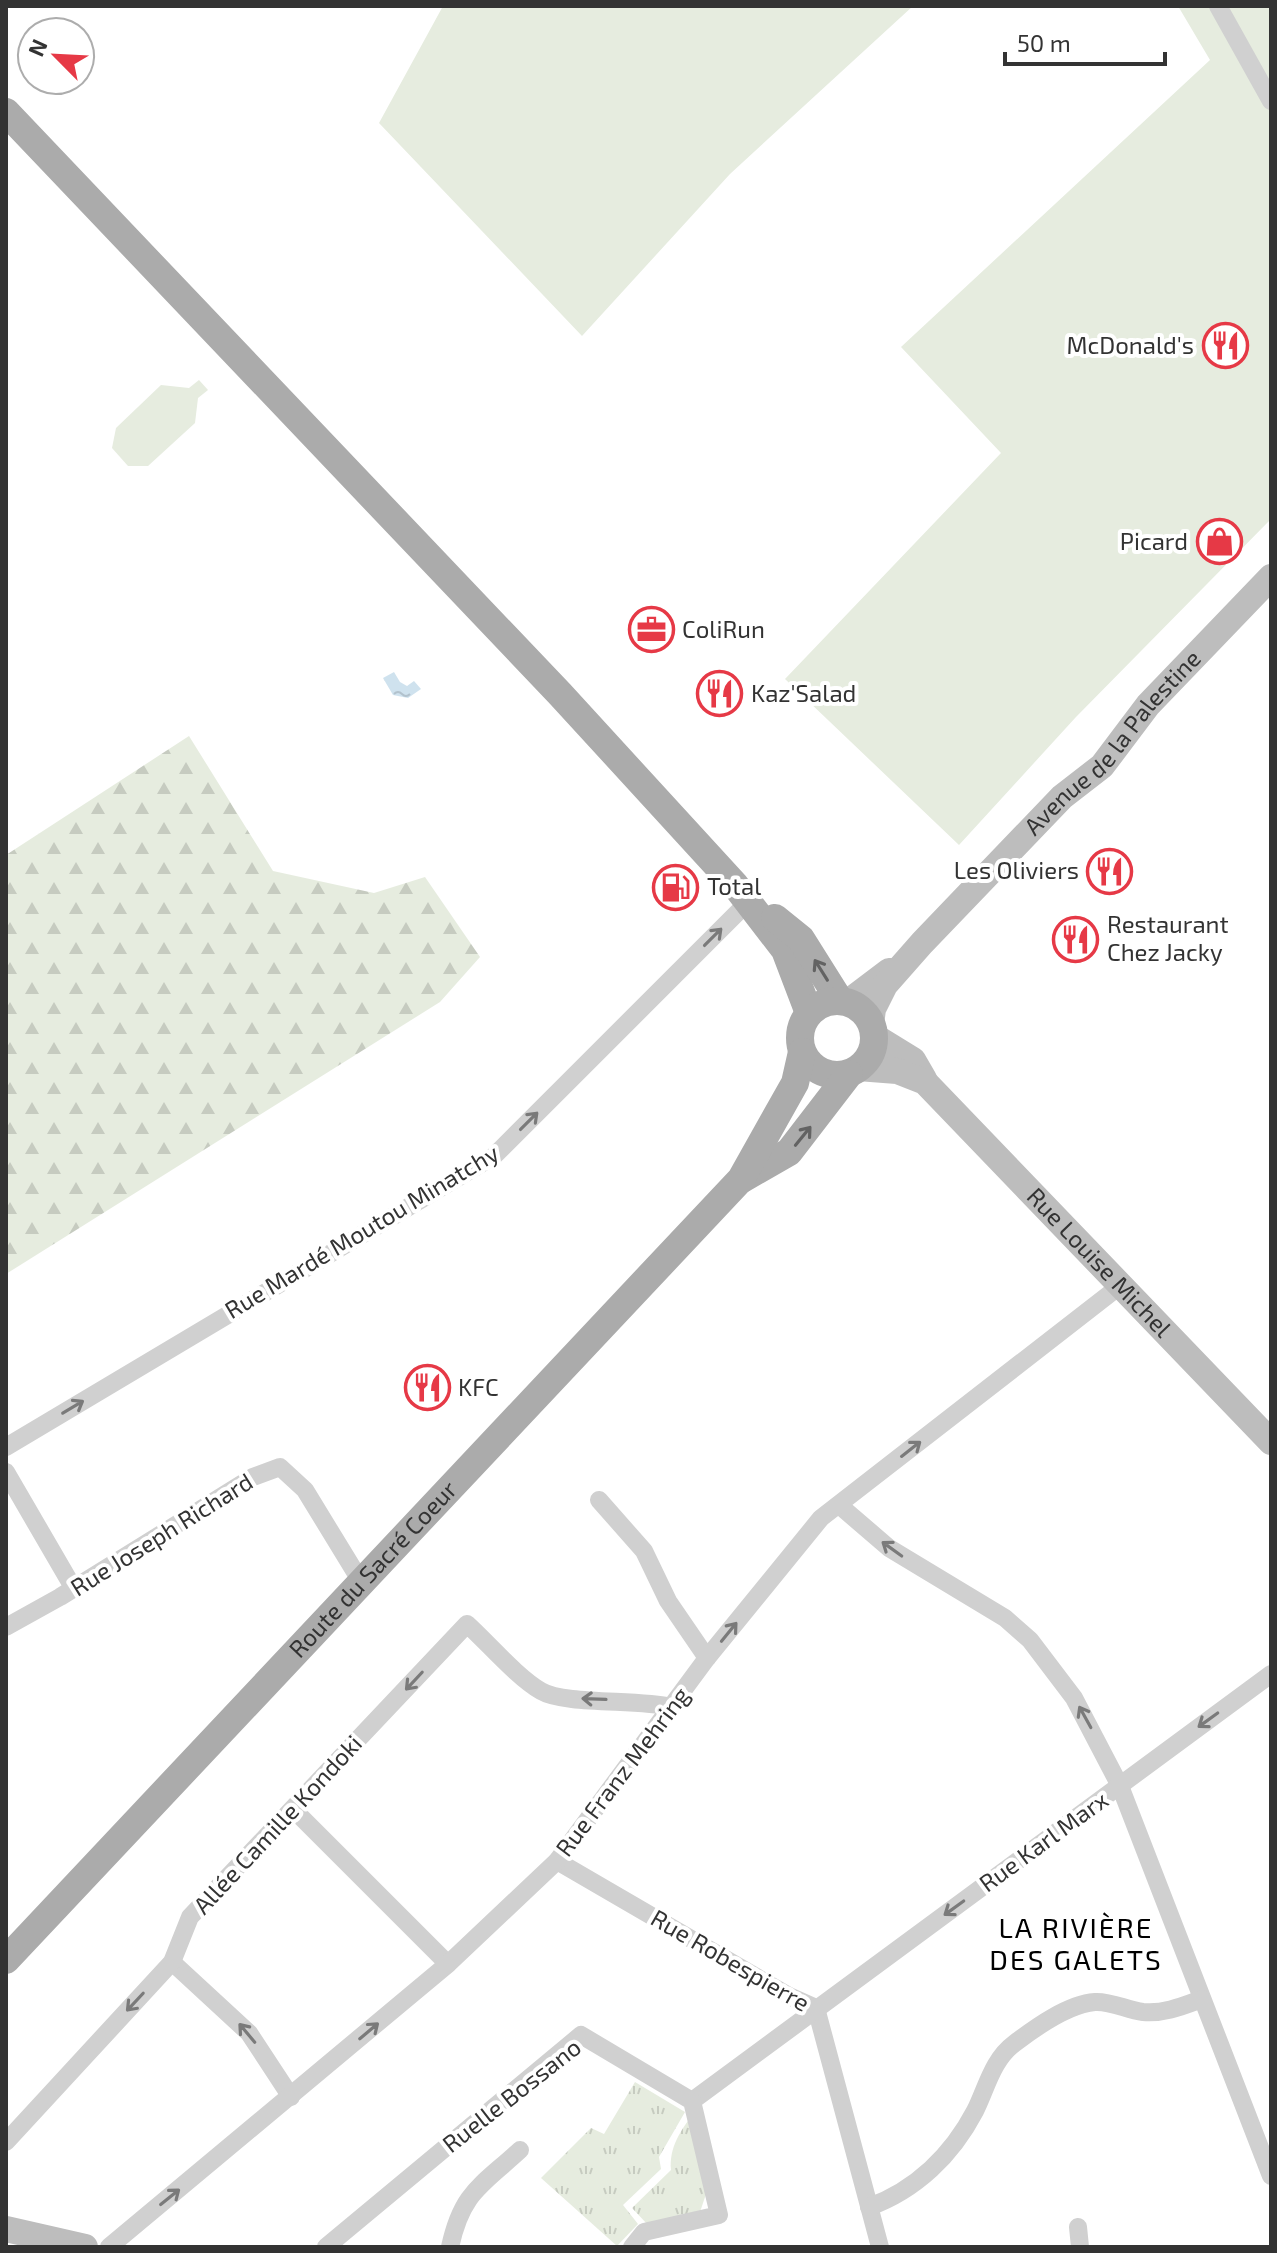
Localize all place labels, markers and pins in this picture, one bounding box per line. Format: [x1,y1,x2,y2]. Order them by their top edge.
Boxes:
restaurant icon: McDonald's [1201,322,1249,370]
place label: McDonald's [1066,330,1194,359]
shop icon: Picard [1195,518,1243,566]
place label: Picard [1120,526,1188,555]
office icon: ColiRun [627,606,675,654]
place label: ColiRun [682,614,765,643]
restaurant icon: Kaz'Salad [696,670,744,718]
place label: Kaz'Salad [751,678,856,707]
restaurant icon: Les Oliviers [1086,847,1134,895]
place label: Les Oliviers [954,855,1079,884]
fuel station icon: Total [652,863,700,911]
place label: Total [707,871,761,900]
place label: Restaurant Chez Jacky [1107,909,1229,966]
restaurant icon: Restaurant Chez Jacky [1052,915,1100,963]
restaurant icon: KFC [403,1364,451,1412]
place label: KFC [458,1372,499,1401]

